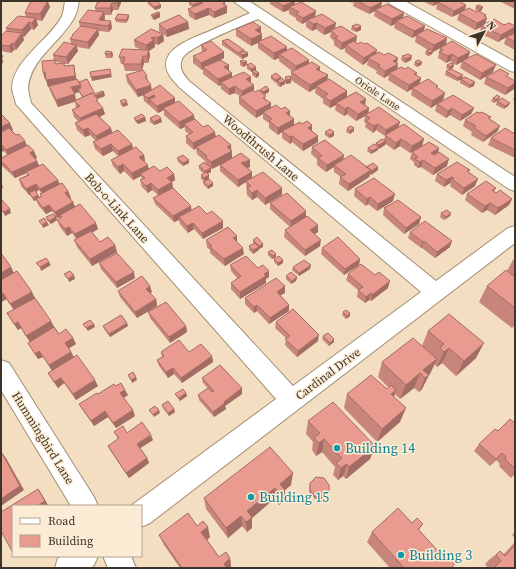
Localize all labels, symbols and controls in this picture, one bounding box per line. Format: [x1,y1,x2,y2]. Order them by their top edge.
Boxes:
north arrow [464,12,504,52]
text: N [483,18,500,34]
street label: Oriole Lane [352,73,403,113]
street label: Woodthrush Lane [219,111,303,185]
street label: Bob-o-Link Lane [81,169,153,247]
street label: Cardinal Drive [292,344,364,404]
street label: Hummingbird Lane [8,389,78,487]
place label: Building 14 [345,438,415,458]
marker: Building 14 [332,443,342,453]
place label: Building 15 [259,487,329,507]
marker: Building 15 [246,492,256,502]
legend [12,505,142,557]
text: Road [48,513,75,529]
text: Building [48,533,93,549]
place label: Building 3 [409,545,472,565]
marker: Building 3 [396,550,406,560]

